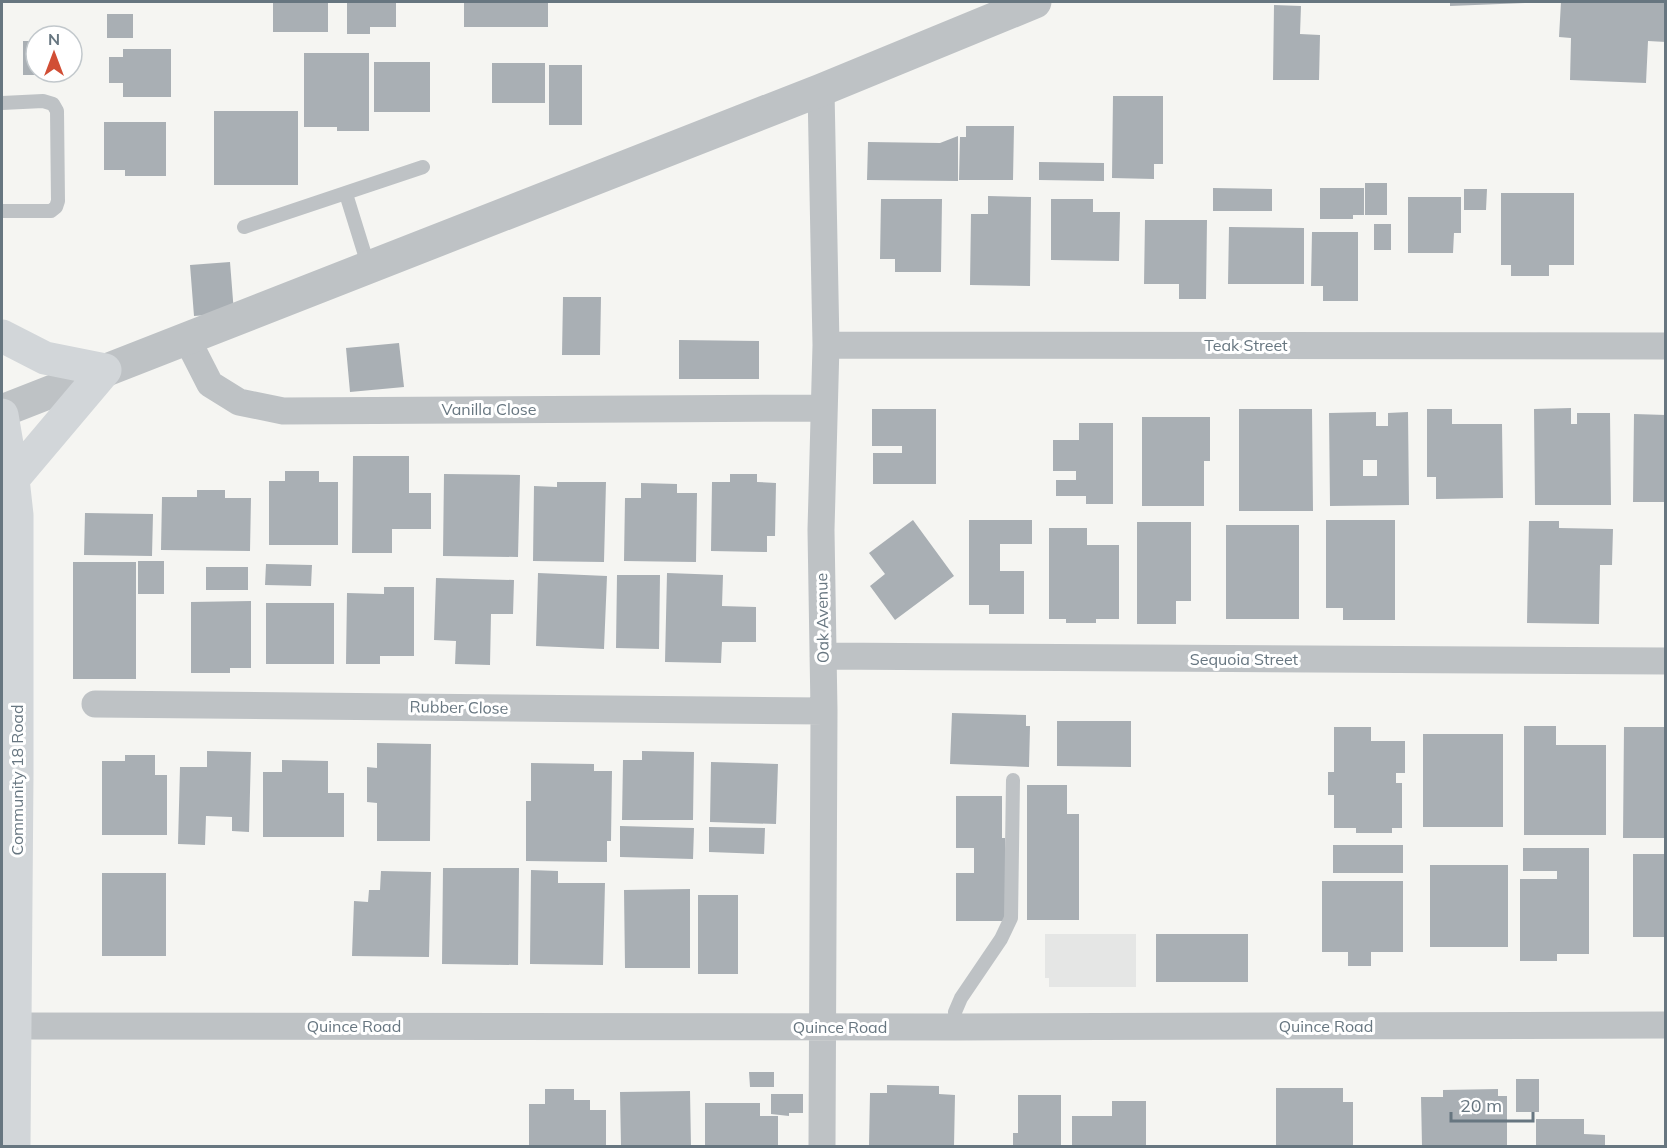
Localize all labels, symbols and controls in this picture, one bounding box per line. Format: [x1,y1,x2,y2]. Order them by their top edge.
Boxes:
north arrow [24,24,84,84]
text: N [48,29,60,49]
street label: Teak Street [1204,335,1288,355]
street label: Vanilla Close [442,399,536,419]
street label: Oak Avenue [811,573,833,663]
street label: Sequoia Street [1190,649,1299,669]
street label: Rubber Close [409,696,509,718]
street label: Community 18 Road [7,704,27,856]
street label: Quince Road [307,1016,401,1036]
street label: Quince Road [1279,1016,1373,1036]
street label: Quince Road [793,1017,887,1037]
scale bar [1451,1085,1534,1123]
text: 20 m [1460,1094,1502,1117]

